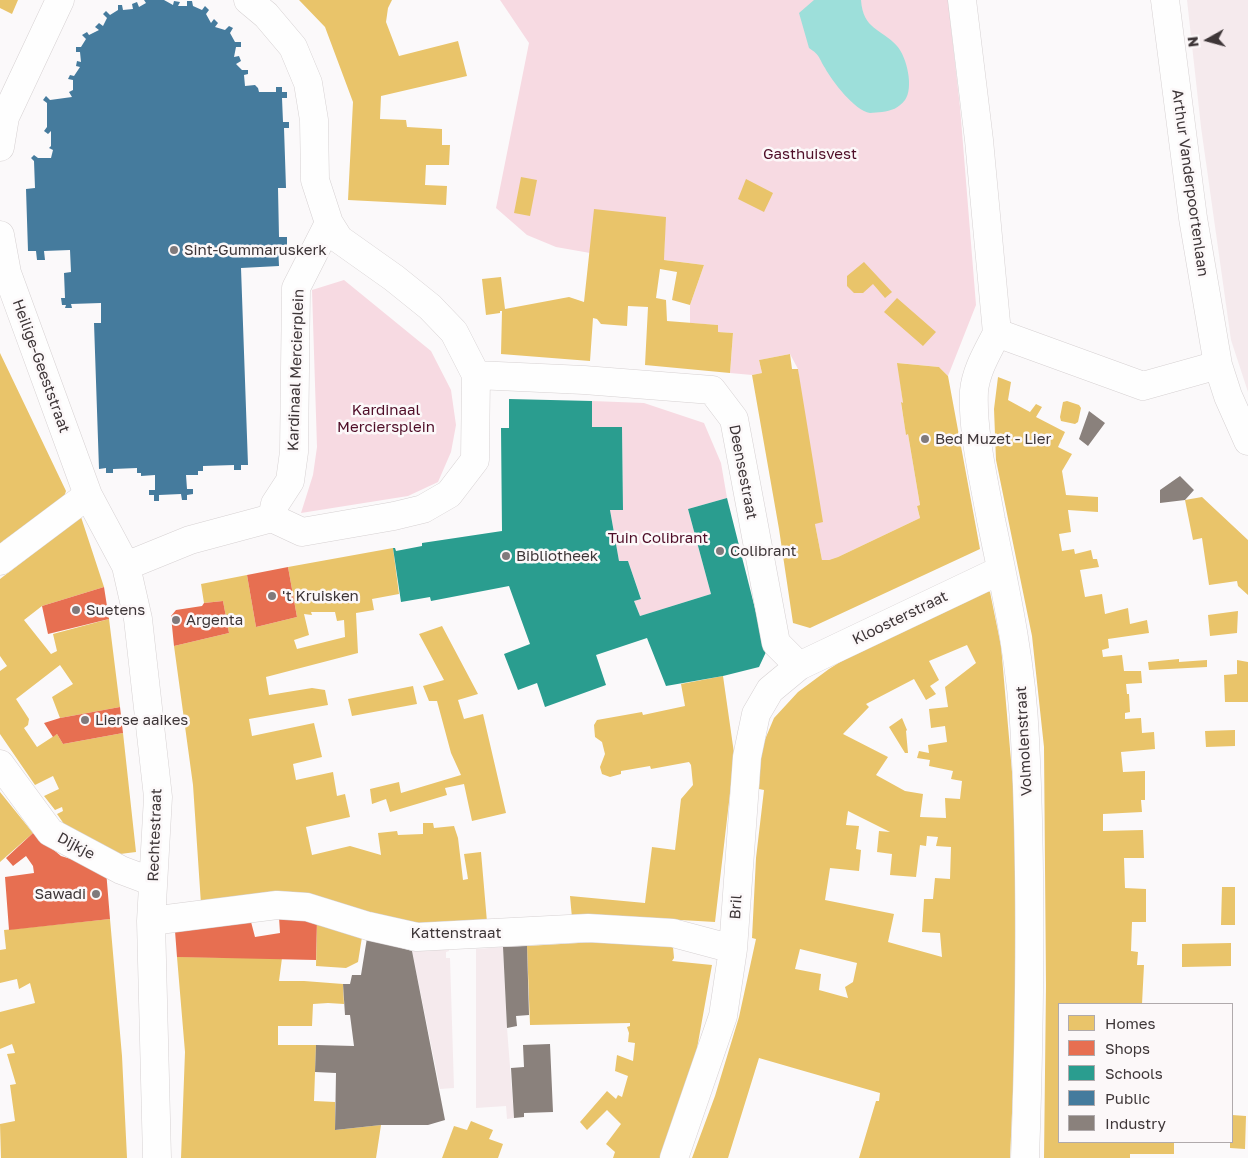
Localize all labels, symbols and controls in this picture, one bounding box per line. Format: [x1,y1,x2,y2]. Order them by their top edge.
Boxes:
north arrow [1183,15,1233,65]
text: N [1184,36,1202,48]
street label: Arthur Vanderpoortenlaan [1168,88,1212,278]
park label: Gasthuisvest [763,145,857,163]
place label: Sint-Gummaruskerk [184,241,327,259]
marker: Sint-Gummaruskerk [168,244,180,256]
street label: Kardinaal Mercierplein [284,289,308,451]
street label: Heilige-Geeststraat [8,297,74,435]
park label: Kardinaal Merciersplein [337,401,435,436]
street label: Deensestraat [725,423,761,521]
place label: Bed Muzet - Lier [935,430,1051,448]
marker: Bed Muzet - Lier [919,433,931,445]
park label: Tuin Colibrant [608,529,708,547]
place label: Colibrant [730,542,796,560]
marker: Colibrant [714,545,726,557]
place label: Bibliotheek [516,547,598,565]
marker: Bibliotheek [500,550,512,562]
place label: 't Kruisken [282,587,359,605]
street label: Kloosterstraat [849,587,951,649]
marker: 't Kruisken [266,590,278,602]
place label: Suetens [86,601,145,619]
marker: Suetens [70,604,82,616]
place label: Argenta [186,611,243,629]
marker: Argenta [170,614,182,626]
street label: Volmolenstraat [1012,685,1036,797]
place label: Lierse aaikes [95,711,188,729]
marker: Lierse aaikes [79,714,91,726]
street label: Rechtestraat [144,788,166,882]
street label: Dijkje [54,829,98,863]
place label: Sawadi [35,885,86,903]
marker: Sawadi [90,888,102,900]
street label: Bril [726,894,746,920]
street label: Kattenstraat [411,924,501,942]
legend [1058,1003,1233,1143]
text: Homes [1105,1014,1155,1032]
text: Shops [1105,1039,1150,1057]
text: Schools [1105,1064,1163,1082]
text: Public [1105,1089,1150,1107]
text: Industry [1105,1114,1166,1132]

